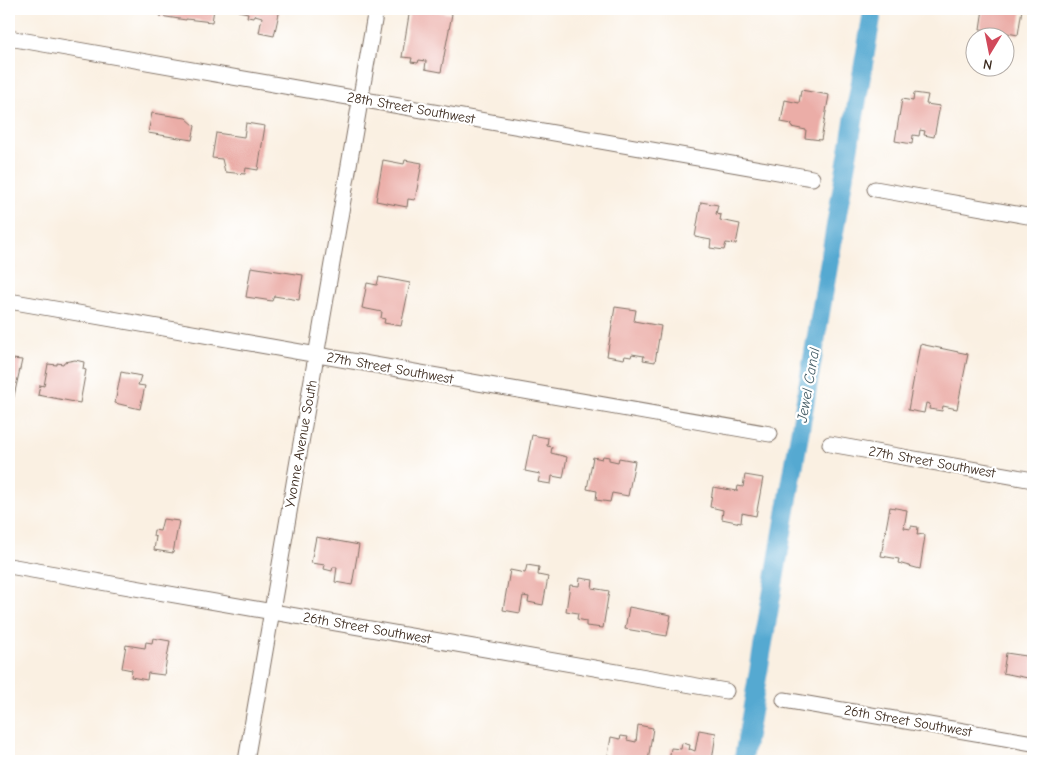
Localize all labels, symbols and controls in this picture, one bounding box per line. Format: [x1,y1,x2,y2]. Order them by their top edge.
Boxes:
north arrow [964,28,1014,78]
text: N [982,55,994,73]
street label: 28th Street Southwest [346,88,477,128]
water label: Jewel Canal [792,346,824,425]
street label: 27th Street Southwest [325,348,456,388]
street label: Yvonne Avenue South [281,379,321,509]
street label: 27th Street Southwest [867,442,998,482]
street label: 26th Street Southwest [302,608,433,648]
street label: 26th Street Southwest [843,701,974,741]

